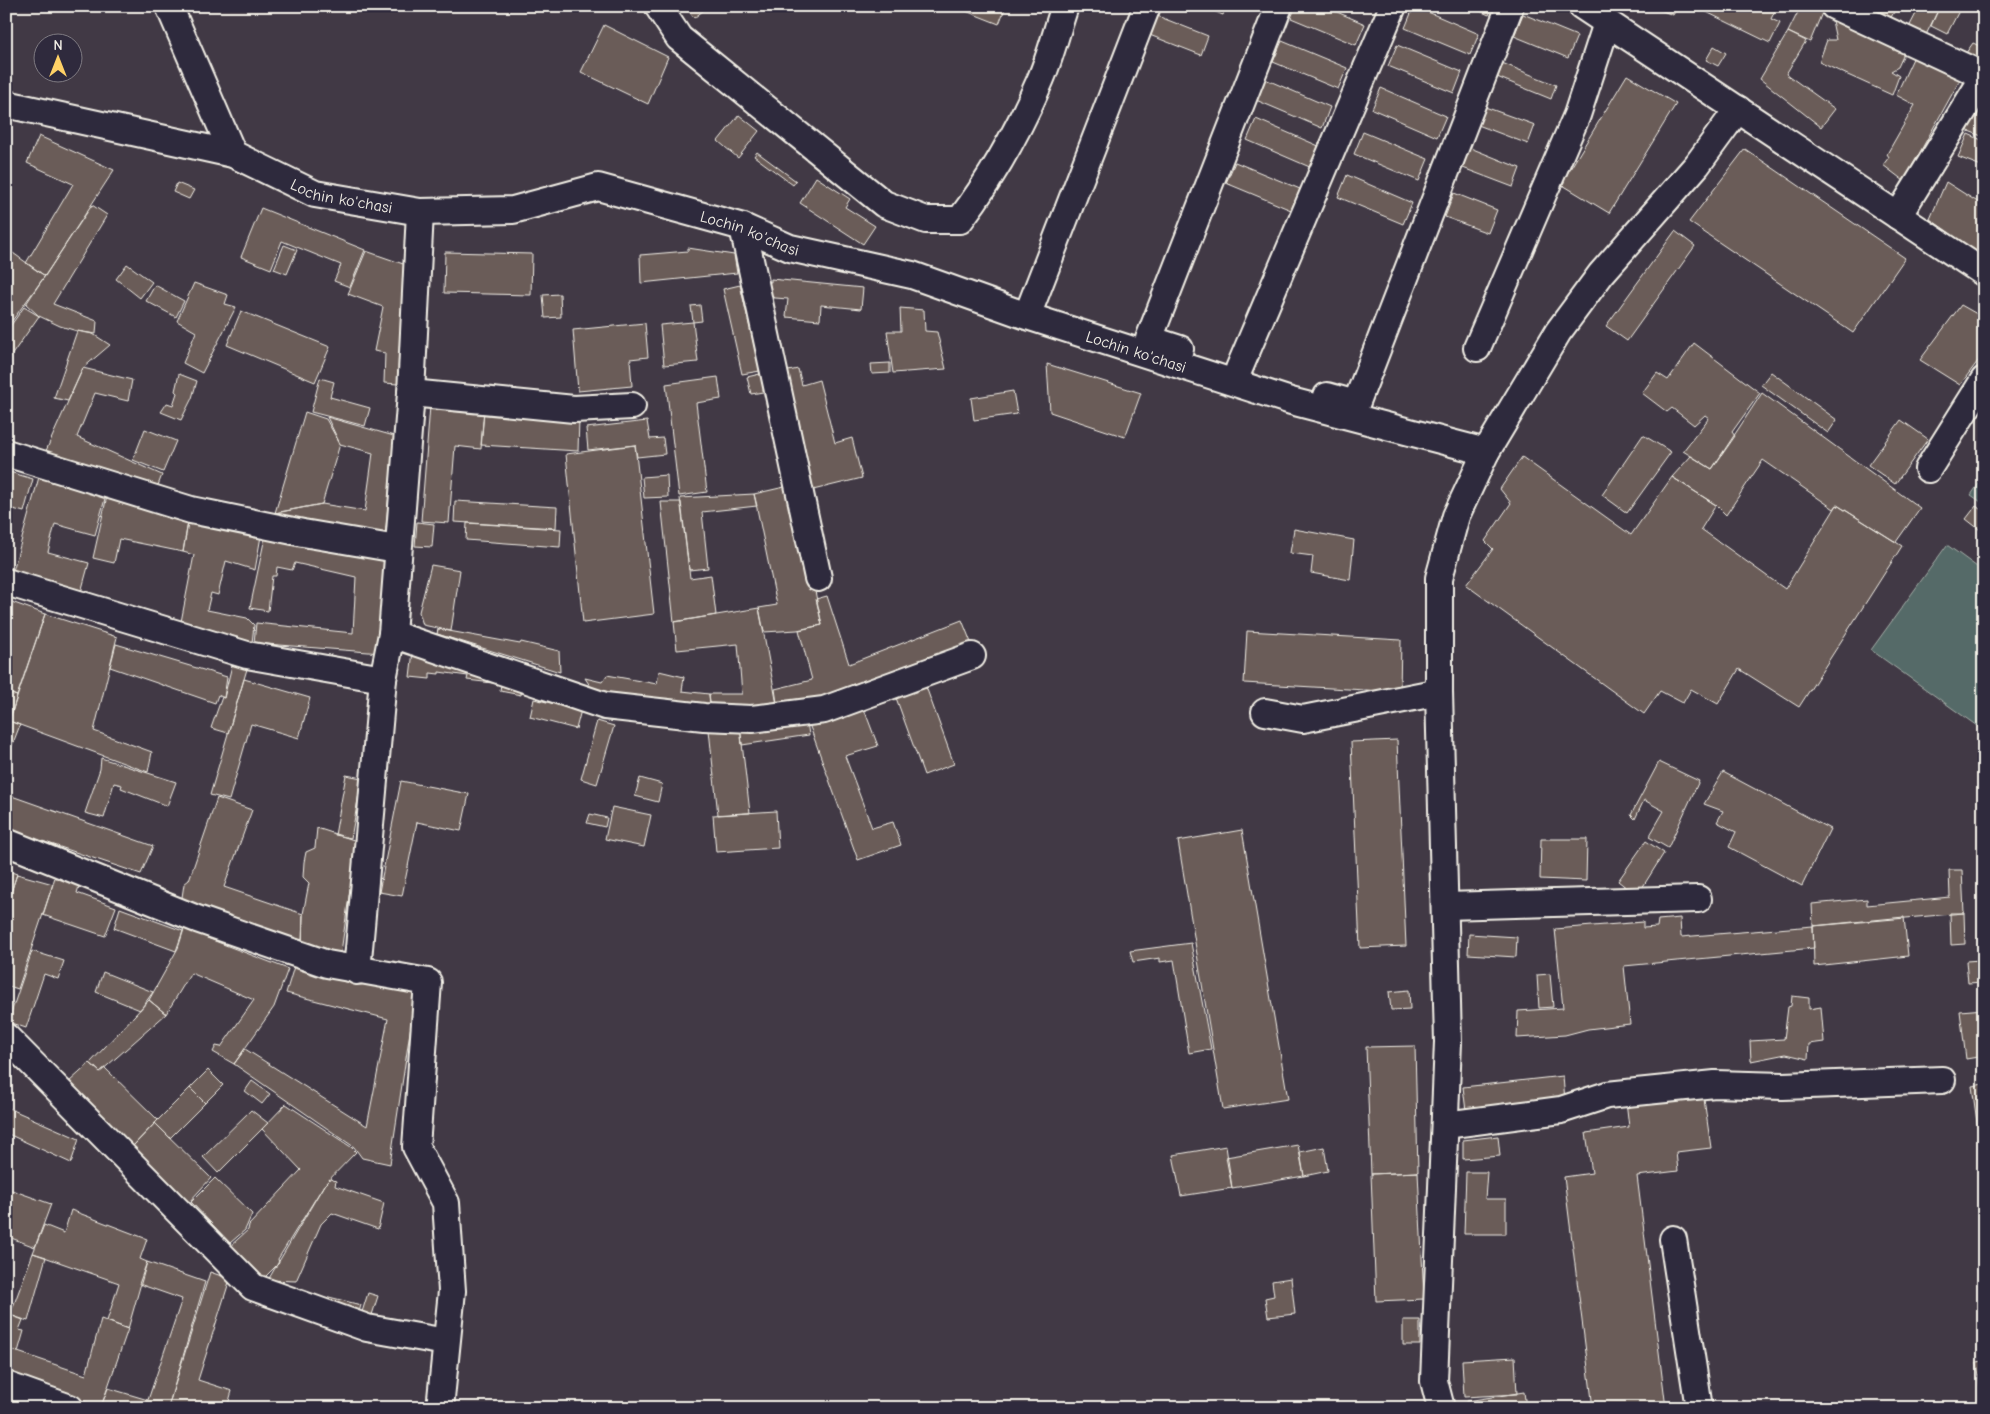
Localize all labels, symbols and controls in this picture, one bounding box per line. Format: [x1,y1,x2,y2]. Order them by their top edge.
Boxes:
north arrow [32,32,82,82]
text: N [53,37,63,54]
street label: Lochin ko'chasi [287,175,394,217]
street label: Lochin ko'chasi [698,208,800,260]
street label: Lochin ko'chasi [1084,328,1188,377]

